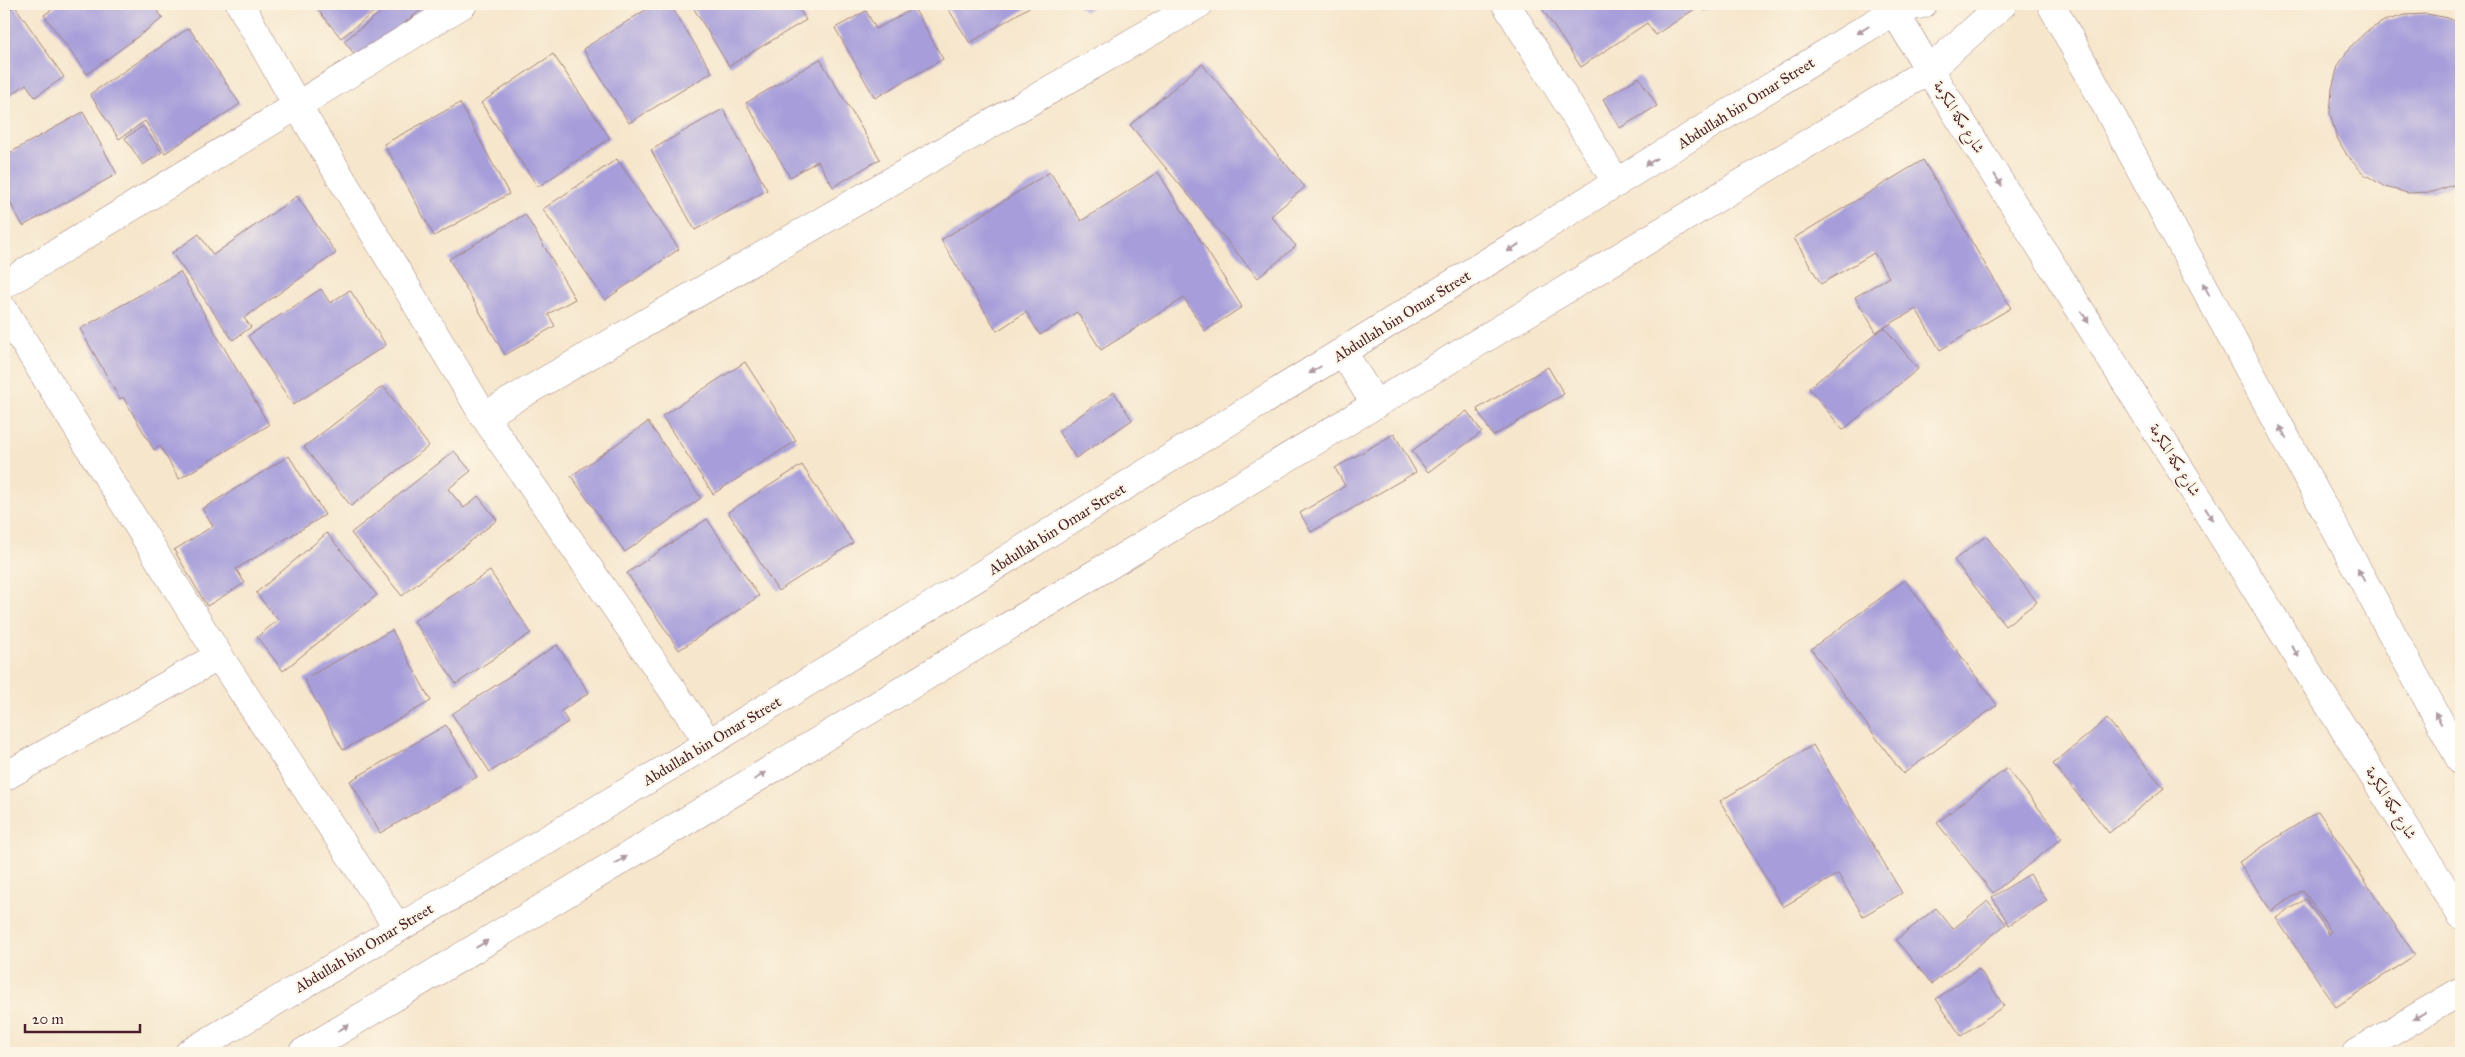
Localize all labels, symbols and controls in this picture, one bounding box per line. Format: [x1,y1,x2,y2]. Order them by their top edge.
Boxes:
one-way arrow [1857,26,1870,35]
street label: Abdullah bin Omar Street [1673,53,1818,153]
street label: شارع مكة المكرمة [1926,77,1988,159]
one-way arrow [1644,158,1657,167]
one-way arrow [1993,173,2003,186]
one-way arrow [1506,243,1519,252]
street label: Abdullah bin Omar Street [1329,266,1474,366]
one-way arrow [2202,282,2210,297]
one-way arrow [2080,311,2089,324]
one-way arrow [1308,365,1321,374]
street label: شارع مكة المكرمة [2142,420,2204,502]
one-way arrow [2279,425,2287,439]
street label: Abdullah bin Omar Street [984,479,1129,579]
one-way arrow [2204,507,2213,521]
one-way arrow [2357,568,2365,582]
one-way arrow [2291,645,2300,658]
street label: Abdullah bin Omar Street [639,692,785,790]
one-way arrow [2434,711,2442,725]
street label: شارع مكة المكرمة [2358,763,2420,845]
one-way arrow [754,771,767,780]
one-way arrow [615,855,628,864]
street label: Abdullah bin Omar Street [291,899,437,997]
one-way arrow [476,939,489,948]
scale bar [25,1002,140,1034]
text: 20 m [32,1010,64,1028]
one-way arrow [2413,1011,2426,1020]
one-way arrow [337,1023,350,1033]

